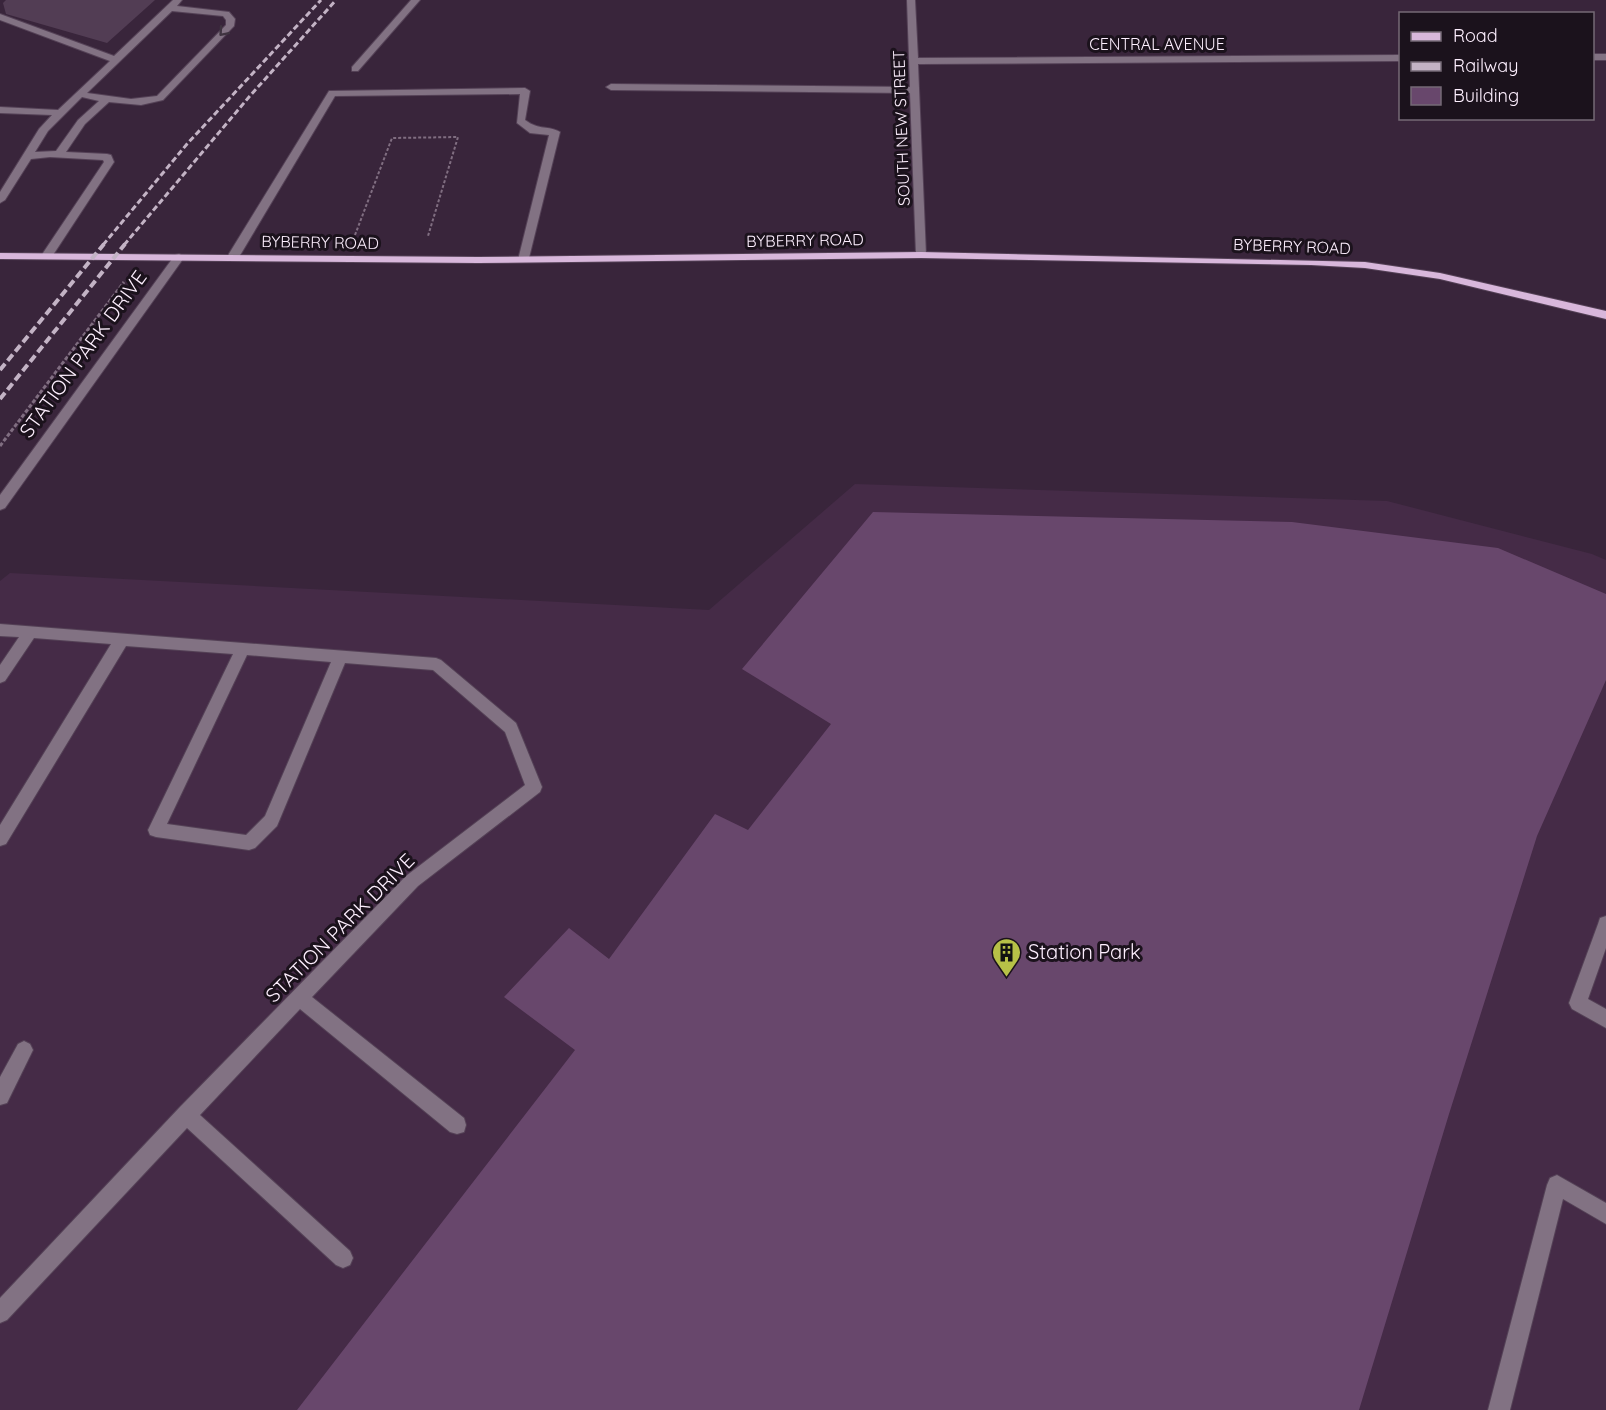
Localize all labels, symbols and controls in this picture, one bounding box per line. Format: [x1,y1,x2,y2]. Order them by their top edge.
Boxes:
legend [1399,12,1594,120]
text: Road [1453,24,1498,47]
one-way arrow [220,25,231,36]
street label: CENTRAL AVENUE [1089,34,1225,54]
street label: SOUTH NEW STREET [888,49,914,206]
text: Railway [1453,54,1519,77]
text: Building [1453,84,1519,107]
street label: BYBERRY ROAD [746,229,864,251]
street label: BYBERRY ROAD [261,231,379,253]
street label: BYBERRY ROAD [1233,234,1351,258]
street label: STATION PARK DRIVE [14,265,152,442]
street label: STATION PARK DRIVE [260,848,419,1007]
building icon: Station Park [991,936,1023,978]
place label: Station Park [1028,939,1141,964]

